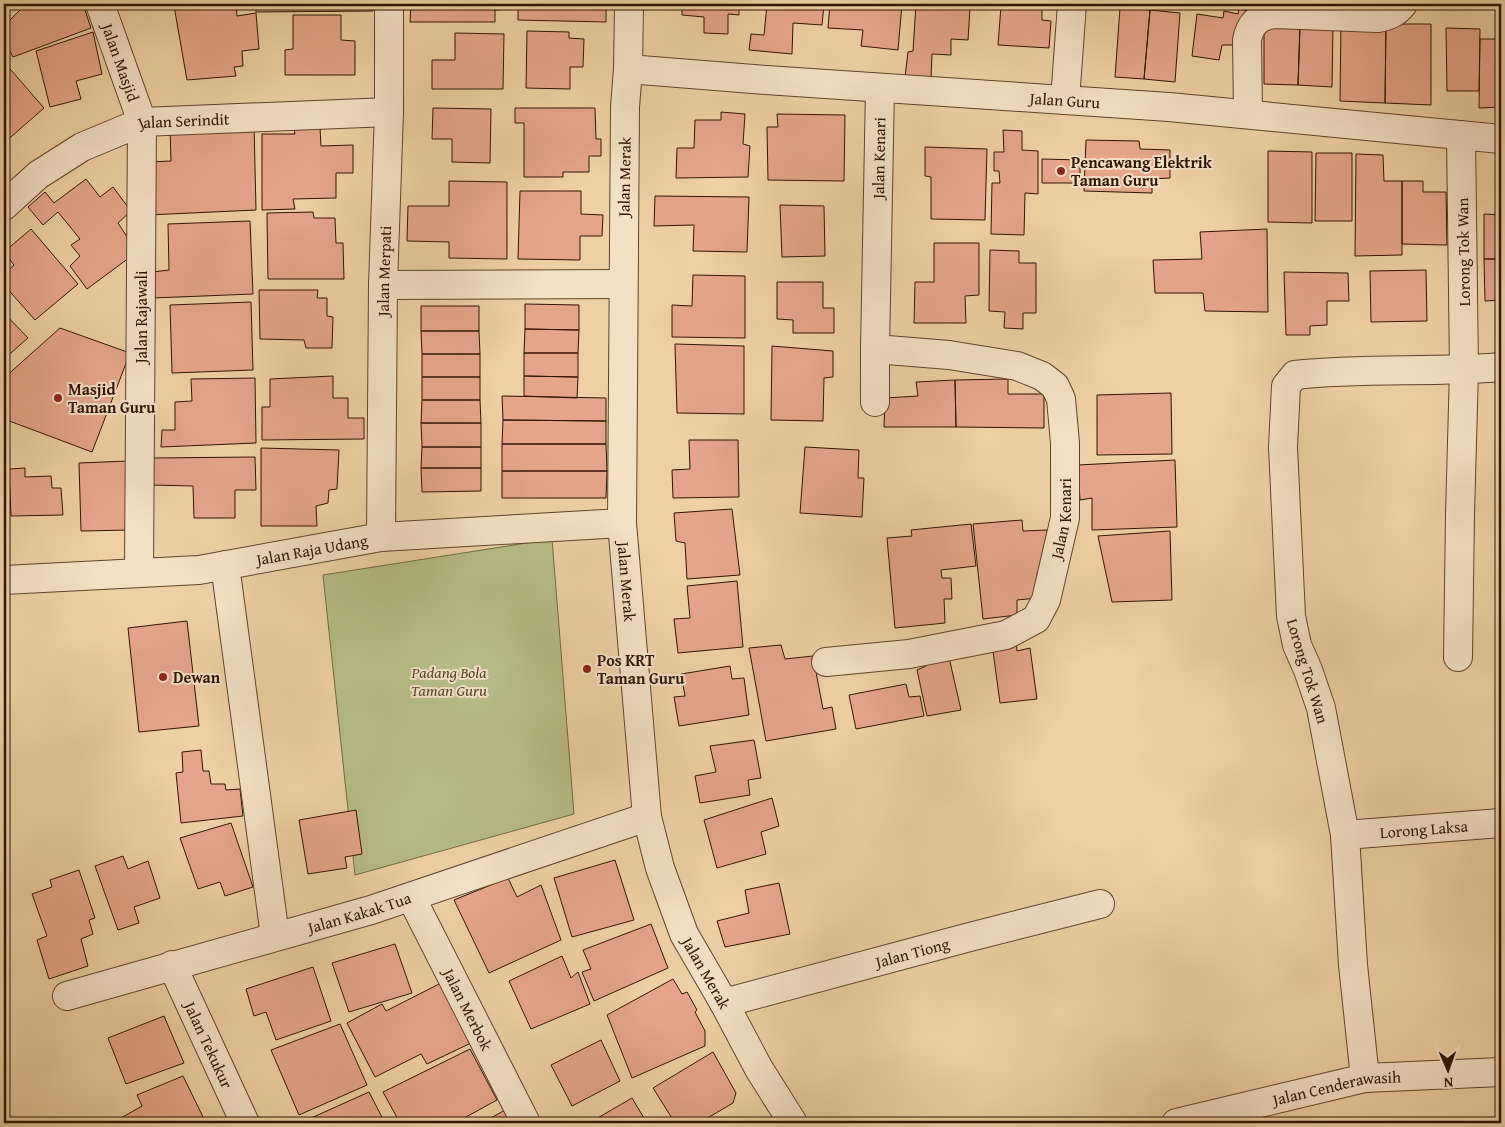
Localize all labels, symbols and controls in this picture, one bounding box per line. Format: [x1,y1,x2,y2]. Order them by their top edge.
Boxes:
street label: Jalan Masjid [95,18,146,105]
street label: Jalan Guru [1027,86,1101,114]
street label: Jalan Serindit [132,106,230,135]
street label: Jalan Kenari [866,116,891,201]
street label: Jalan Merak [611,136,637,219]
place label: Pencawang Elektrik Taman Guru [1071,150,1213,192]
marker: Pencawang Elektrik Taman Guru [1055,165,1067,177]
street label: Lorong Tok Wan [1450,197,1476,307]
street label: Jalan Merpati [371,225,397,318]
street label: Jalan Rajawali [129,270,153,366]
place label: Masjid Taman Guru [68,377,156,419]
marker: Masjid Taman Guru [52,392,64,404]
street label: Jalan Kenari [1043,477,1077,563]
street label: Jalan Raja Udang [252,528,370,572]
street label: Jalan Merak [611,539,642,623]
street label: Lorong Tok Wan [1281,616,1335,726]
place label: Pos KRT Taman Guru [597,648,685,690]
park label: Padang Bola Taman Guru [410,660,487,702]
marker: Pos KRT Taman Guru [581,663,593,675]
place label: Dewan [173,665,221,689]
marker: Dewan [157,671,169,683]
street label: Lorong Laksa [1379,814,1469,844]
street label: Jalan Kakak Tua [303,885,415,940]
street label: Jalan Merak [675,931,737,1014]
street label: Jalan Tiong [871,931,952,974]
street label: Jalan Merbok [436,962,499,1055]
street label: Jalan Tekukur [178,996,240,1093]
north arrow [1422,1044,1472,1094]
street label: Jalan Cenderawasih [1268,1064,1402,1112]
text: N [1443,1073,1453,1093]

